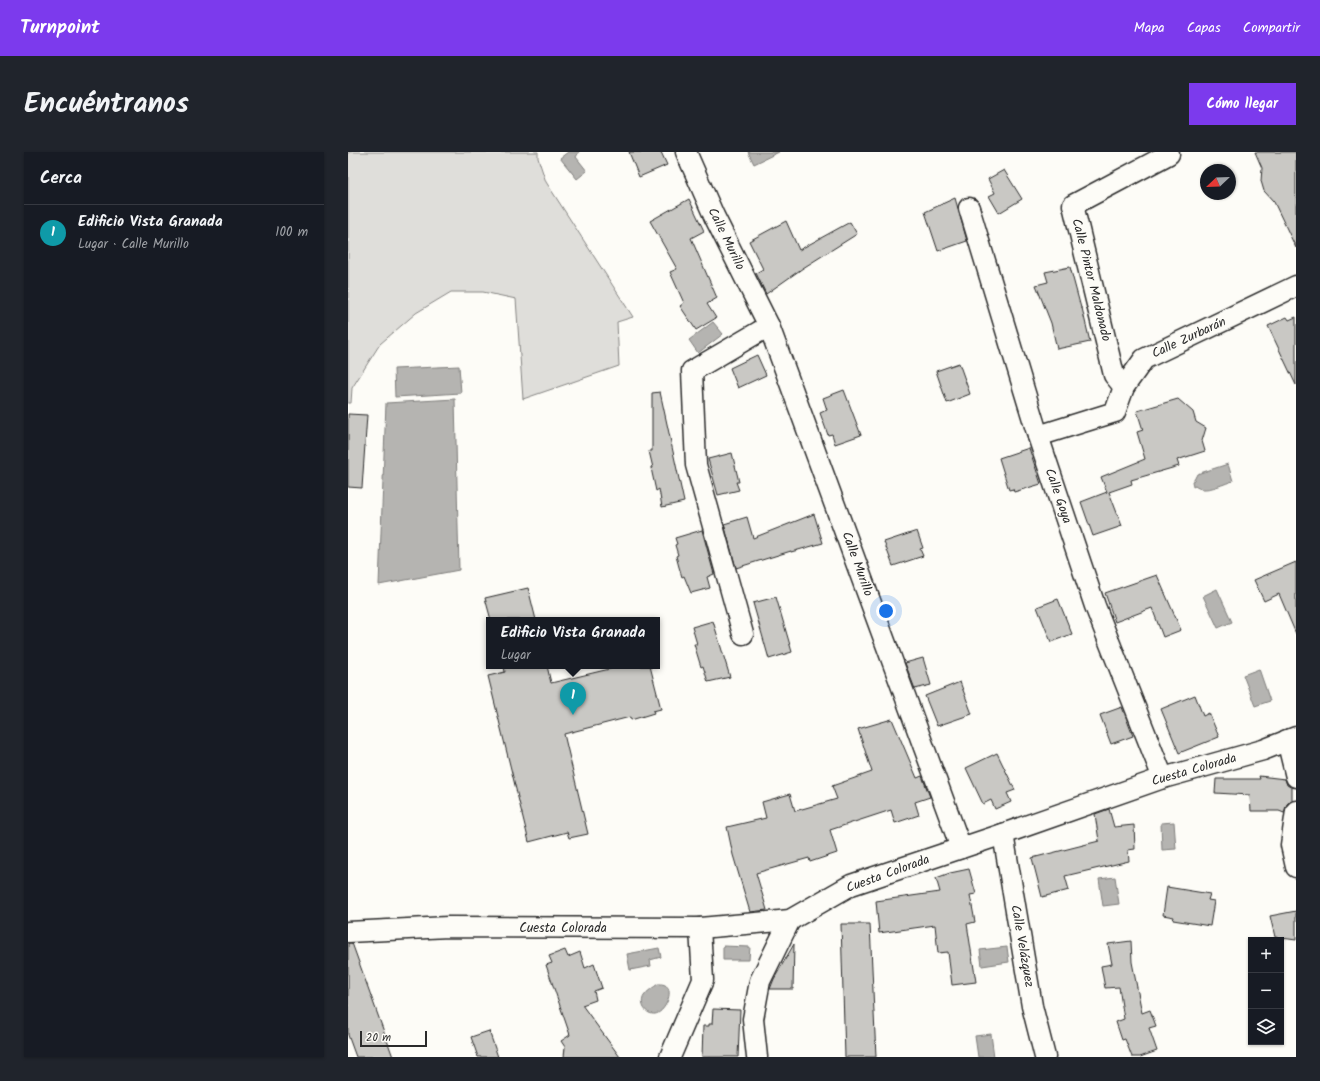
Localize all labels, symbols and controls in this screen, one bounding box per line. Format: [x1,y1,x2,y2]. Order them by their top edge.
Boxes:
text: Turnpoint [20,13,100,43]
text: Mapa [1134,17,1165,39]
text: Capas [1187,17,1221,39]
text: Compartir [1243,17,1300,39]
text: Encuéntranos [24,82,189,127]
button: Cómo llegar [1189,83,1296,125]
north arrow [1200,164,1236,200]
text: Cerca [40,165,82,192]
street label: Calle Murillo [702,204,750,274]
text: Edificio Vista Granada [78,210,223,234]
street label: Calle Pintor Maldonado [1066,216,1116,344]
text: 1 [51,222,55,243]
text: 100 m [275,222,308,243]
text: Lugar · Calle Murillo [78,234,189,255]
street label: Calle Zurbarán [1148,312,1230,364]
street label: Calle Goya [1039,465,1077,527]
street label: Calle Murillo [836,529,878,599]
your location [876,601,896,621]
popup [486,617,660,669]
text: Edificio Vista Granada [501,621,645,645]
text: Lugar [501,645,531,666]
pin: 1 [560,682,586,715]
street label: Cuesta Colorada [1149,748,1239,792]
street label: Cuesta Colorada [843,849,933,899]
street label: Calle Velázquez [1004,903,1040,989]
street label: Cuesta Colorada [519,918,607,939]
map controls [1248,937,1284,1045]
button: + [1248,937,1284,973]
button: − [1248,973,1284,1009]
button: layers [1248,1009,1284,1045]
scale bar [360,1029,427,1048]
text: 20 m [366,1029,391,1047]

